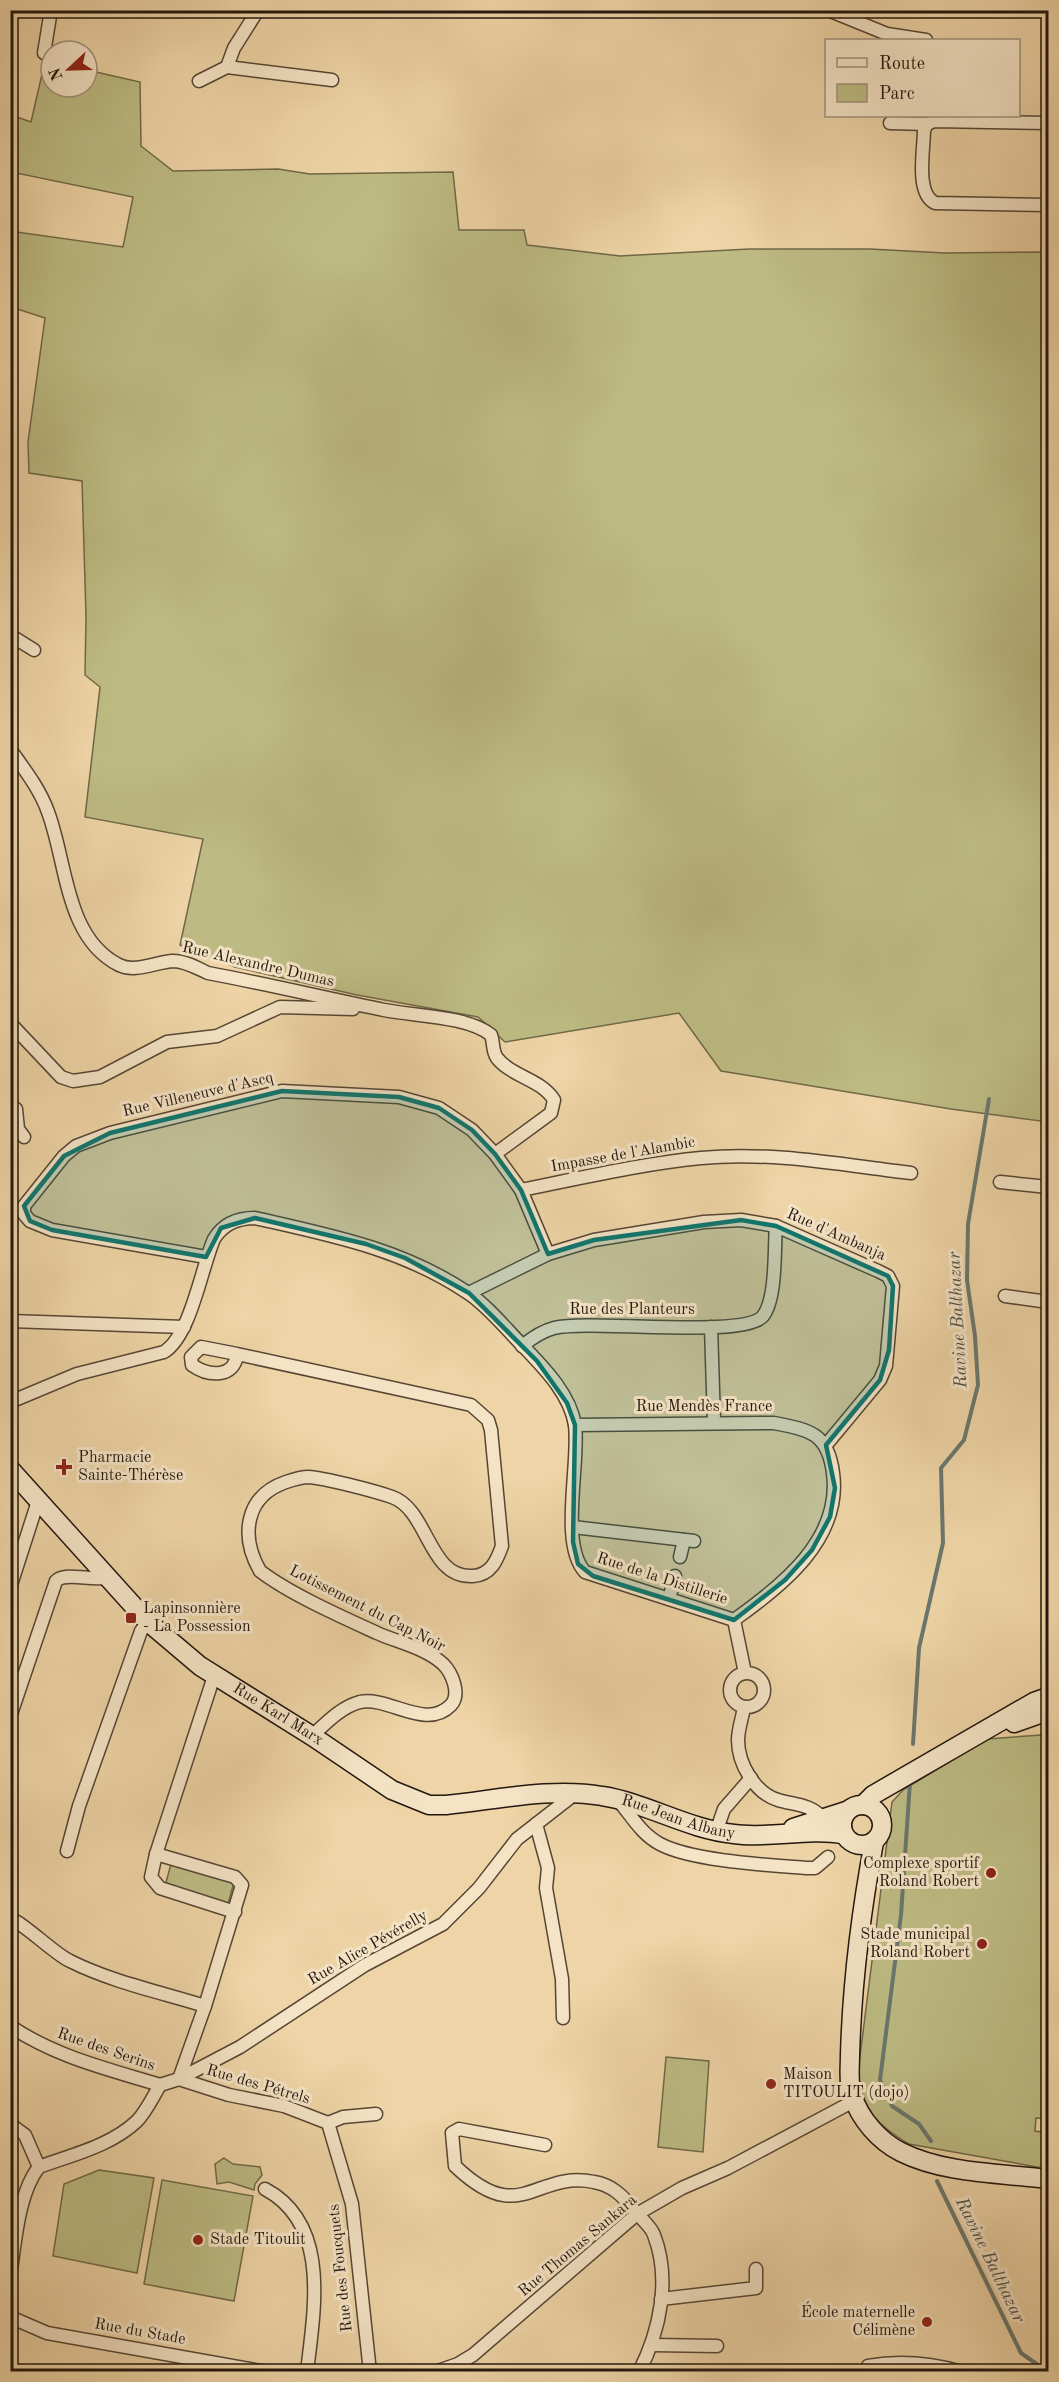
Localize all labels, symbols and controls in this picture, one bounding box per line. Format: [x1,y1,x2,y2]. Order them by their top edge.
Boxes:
north arrow [39,39,99,99]
legend [825,39,1020,117]
text: Route [879,55,925,73]
text: N [47,64,67,83]
text: Parc [879,85,915,103]
street label: Rue Alexandre Dumas [180,940,336,990]
street label: Rue Villeneuve d'Ascq [121,1070,275,1120]
street label: Impasse de l'Alambic [550,1134,696,1176]
street label: Rue d'Ambanja [784,1206,888,1264]
water label: Ravine Balthazar [945,1250,971,1390]
street label: Rue des Planteurs [569,1302,695,1318]
street label: Rue Mendès France [636,1399,772,1415]
place label: Pharmacie Sainte-Thérèse [78,1450,183,1484]
marker: Pharmacie Sainte-Thérèse [55,1458,73,1476]
street label: Rue de la Distillerie [595,1550,729,1608]
street label: Lotissement du Cap Noir [287,1563,448,1655]
place label: Lapinsonnière - La Possession [143,1601,251,1635]
marker: Lapinsonnière - La Possession [124,1611,138,1625]
street label: Rue Karl Marx [230,1680,326,1749]
street label: Rue Jean Albany [619,1792,737,1842]
place label: Complexe sportif Roland Robert [863,1856,980,1890]
marker: Complexe sportif Roland Robert [984,1866,998,1880]
street label: Rue Alice Pévérelly [306,1907,431,1989]
place label: Stade municipal Roland Robert [860,1927,970,1961]
marker: Stade municipal Roland Robert [975,1937,989,1951]
street label: Rue des Serins [55,2026,157,2074]
street label: Rue des Pétrels [204,2063,312,2107]
place label: Maison TITOULIT (dojo) [783,2067,910,2101]
marker: Maison TITOULIT (dojo) [764,2077,778,2091]
street label: Rue Thomas Sankara [516,2192,640,2300]
water label: Ravine Balthazar [952,2194,1029,2326]
street label: Rue des Foucquets [326,2203,356,2333]
place label: Stade Titoulit [210,2232,306,2248]
marker: Stade Titoulit [191,2233,205,2247]
place label: École maternelle Célimène [801,2301,915,2339]
marker: École maternelle Célimène [920,2315,934,2329]
street label: Rue du Stade [93,2316,187,2348]

